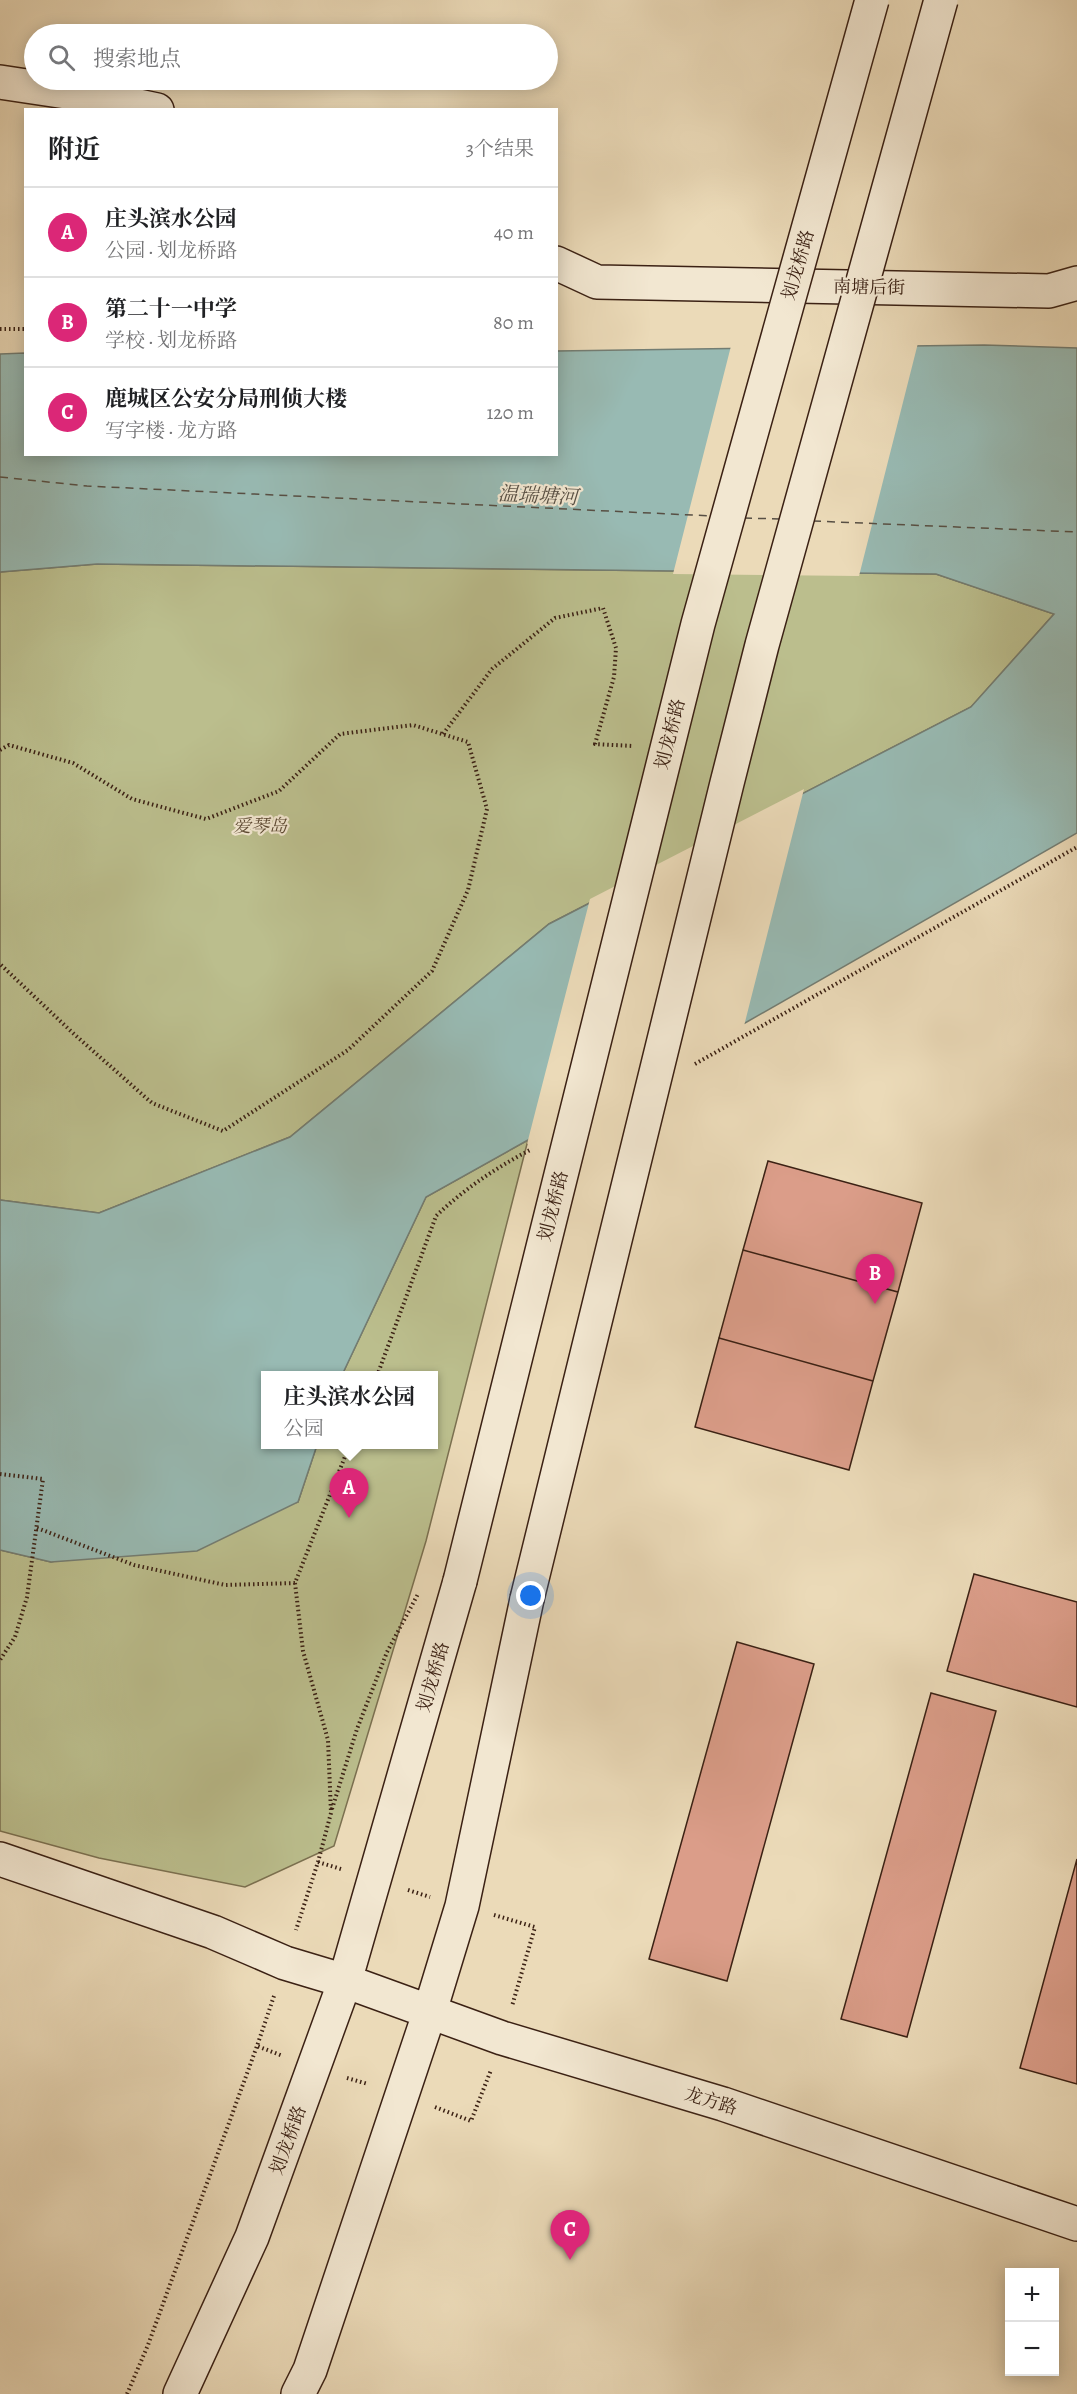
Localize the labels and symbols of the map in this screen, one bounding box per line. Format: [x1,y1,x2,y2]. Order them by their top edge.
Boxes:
street label: 划龙桥路 [777,227,819,303]
street label: 南塘后街 [833,274,905,300]
water label: 温瑞塘河 [497,480,582,511]
street label: 划龙桥路 [650,696,690,772]
park label: 爱琴岛 [233,814,288,838]
street label: 划龙桥路 [533,1168,573,1244]
pin: B [856,1254,894,1304]
pin: A [330,1468,368,1518]
your location [516,1581,545,1610]
street label: 划龙桥路 [412,1639,454,1715]
street label: 龙方路 [682,2082,740,2120]
street label: 划龙桥路 [264,2102,312,2178]
pin: C [550,2210,590,2260]

